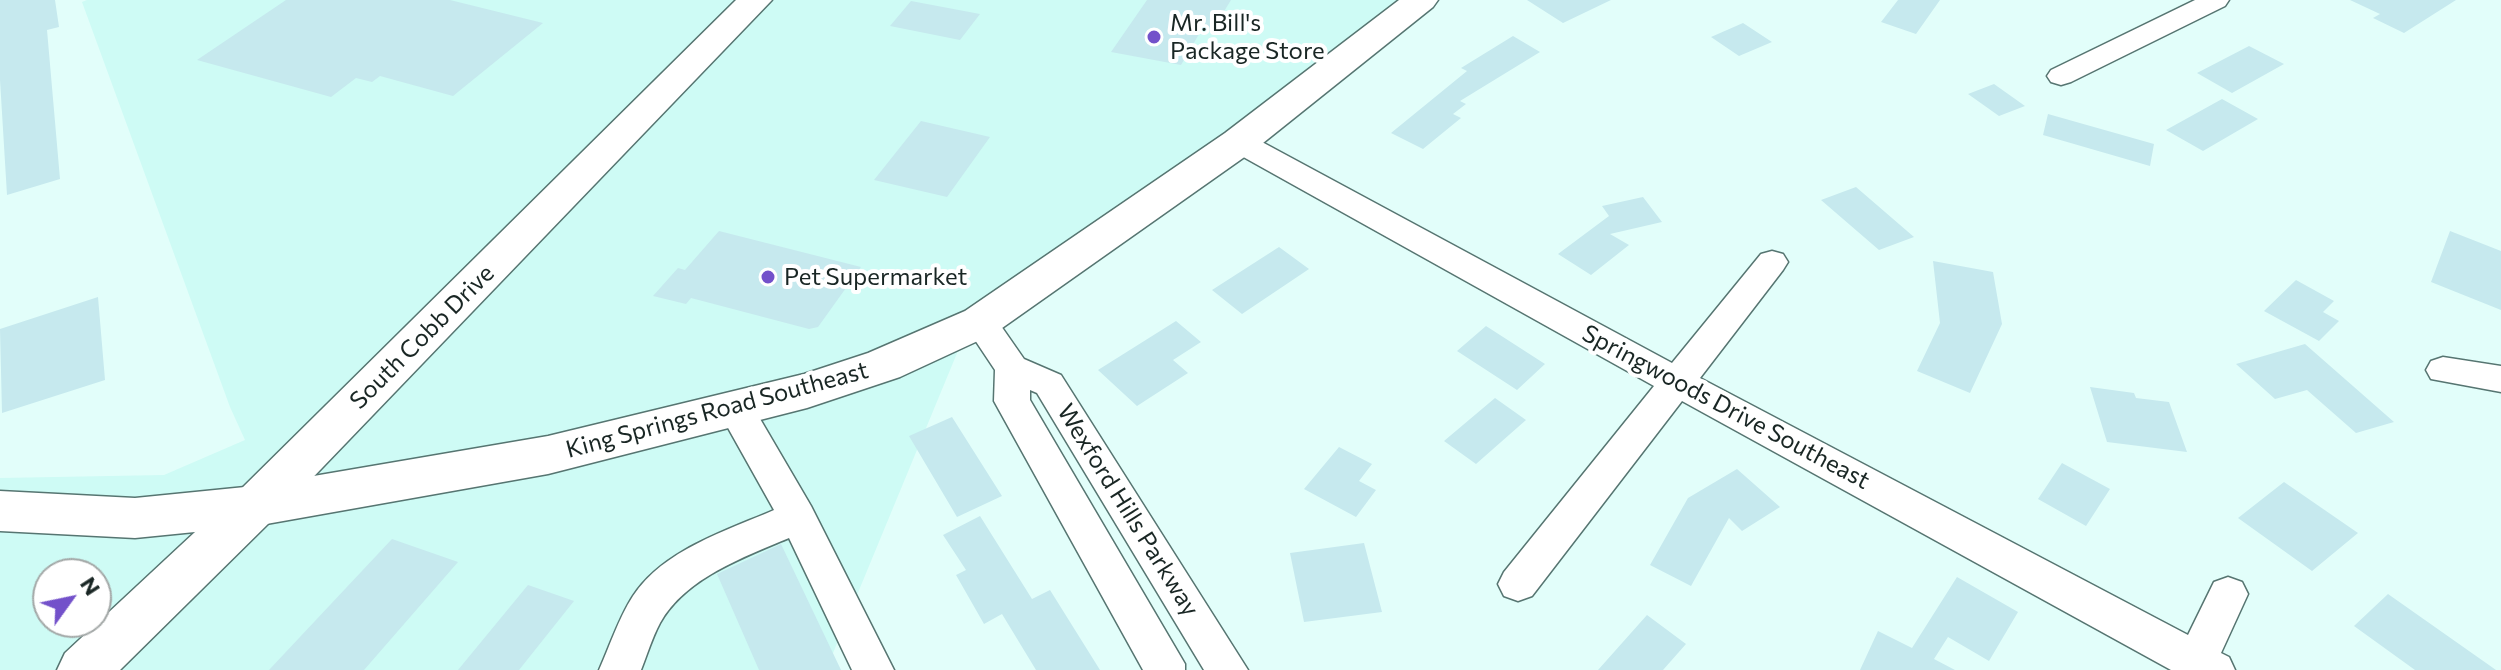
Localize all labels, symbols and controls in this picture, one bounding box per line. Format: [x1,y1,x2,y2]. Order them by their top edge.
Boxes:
place label: Mr. Bill's Package Store [1170,9,1325,65]
marker: Mr. Bill's Package Store [1145,28,1163,46]
street label: South Cobb Drive [344,259,500,415]
place label: Pet Supermarket [784,263,967,291]
marker: Pet Supermarket [759,268,777,286]
street label: Springwoods Drive Southeast [1577,319,1875,495]
street label: King Springs Road Southeast [563,356,871,464]
street label: Wexford Hills Parkway [1051,399,1205,621]
north arrow [32,558,112,638]
text: N [75,571,107,600]

